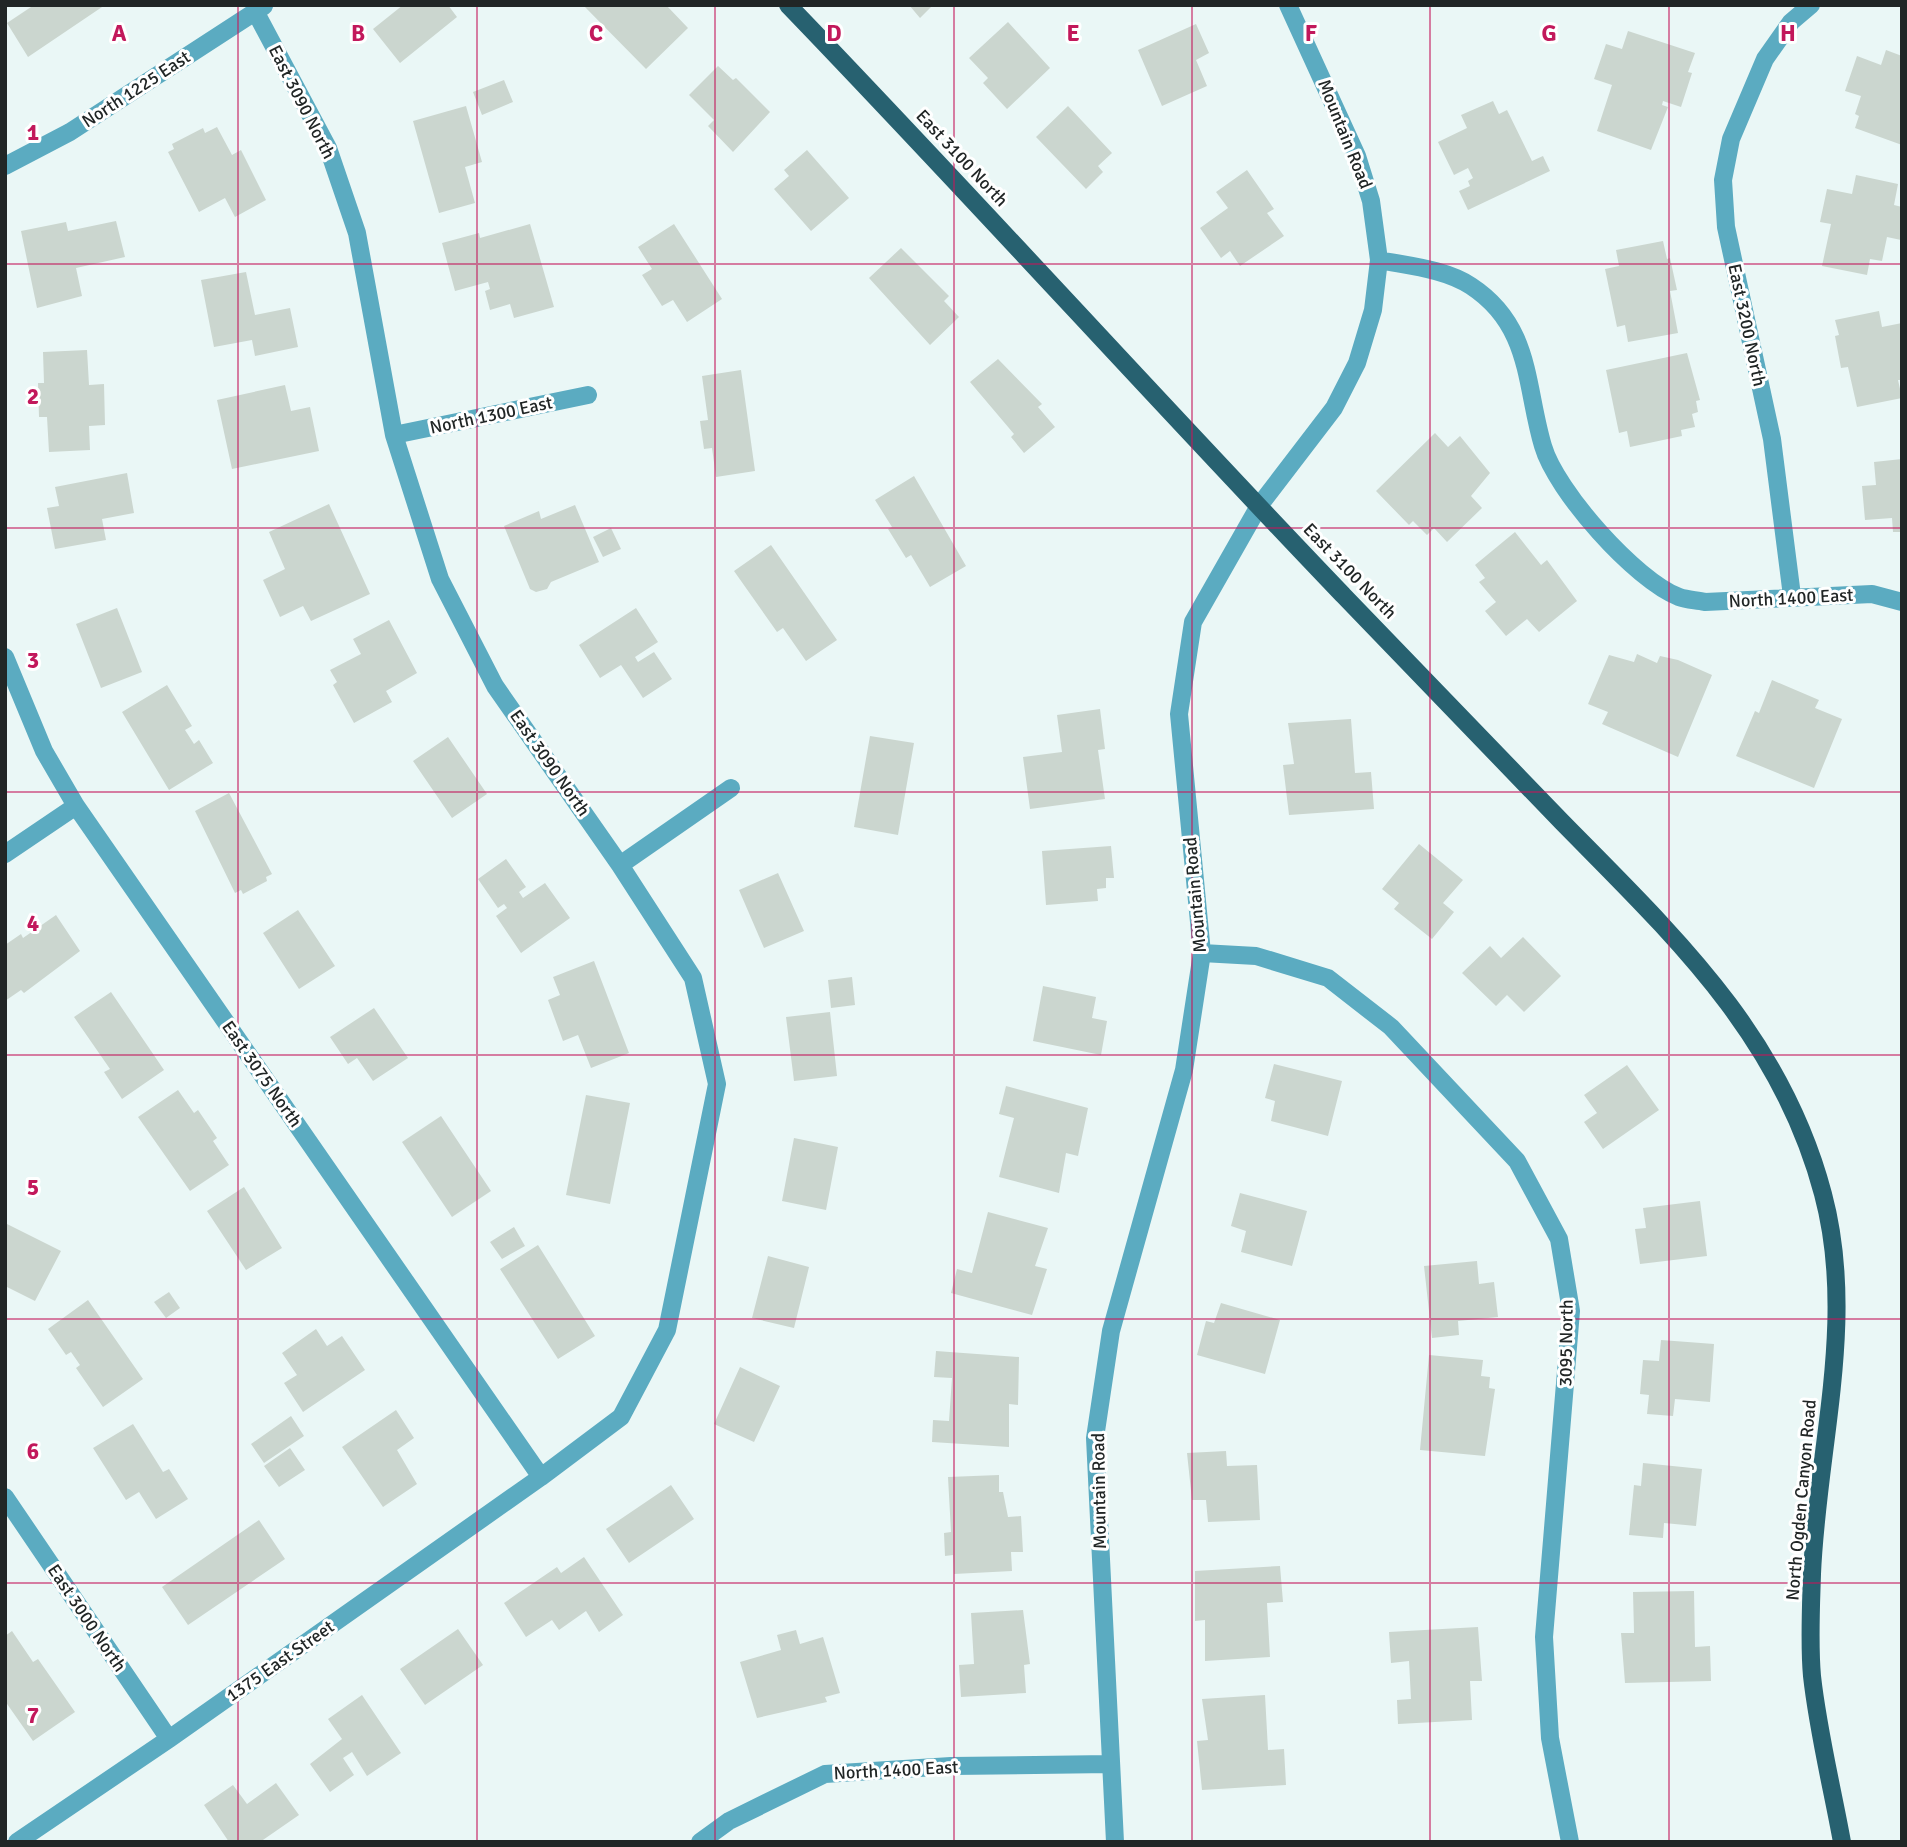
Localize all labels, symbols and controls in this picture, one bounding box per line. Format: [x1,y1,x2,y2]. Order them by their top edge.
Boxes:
text: A [112,19,127,48]
text: B [351,19,365,48]
text: C [589,19,603,48]
text: D [826,19,842,48]
text: E [1066,19,1080,48]
text: F [1305,19,1317,48]
text: G [1541,19,1557,48]
text: H [1780,19,1796,48]
street label: East 3090 North [264,41,340,163]
street label: North 1225 East [78,46,194,132]
street label: Mountain Road [1313,76,1377,192]
street label: East 3100 North [911,105,1013,211]
text: 1 [27,118,39,147]
street label: East 3200 North [1723,262,1771,388]
text: 2 [27,382,39,411]
street label: North 1300 East [428,391,554,439]
street label: East 3100 North [1299,518,1401,624]
street label: North 1400 East [1728,584,1854,612]
text: 3 [27,646,39,675]
street label: East 3090 North [505,706,595,820]
street label: Mountain Road [1179,836,1211,954]
text: 4 [27,909,39,938]
street label: East 3075 North [217,1017,307,1131]
text: 5 [27,1173,39,1202]
street label: 3095 North [1554,1299,1578,1387]
street label: North Ogden Canyon Road [1781,1399,1821,1601]
street label: Mountain Road [1087,1433,1111,1549]
text: 6 [27,1437,39,1466]
street label: East 3000 North [43,1560,131,1676]
street label: 1375 East Street [222,1616,338,1706]
text: 7 [27,1701,39,1730]
street label: North 1400 East [833,1756,959,1784]

